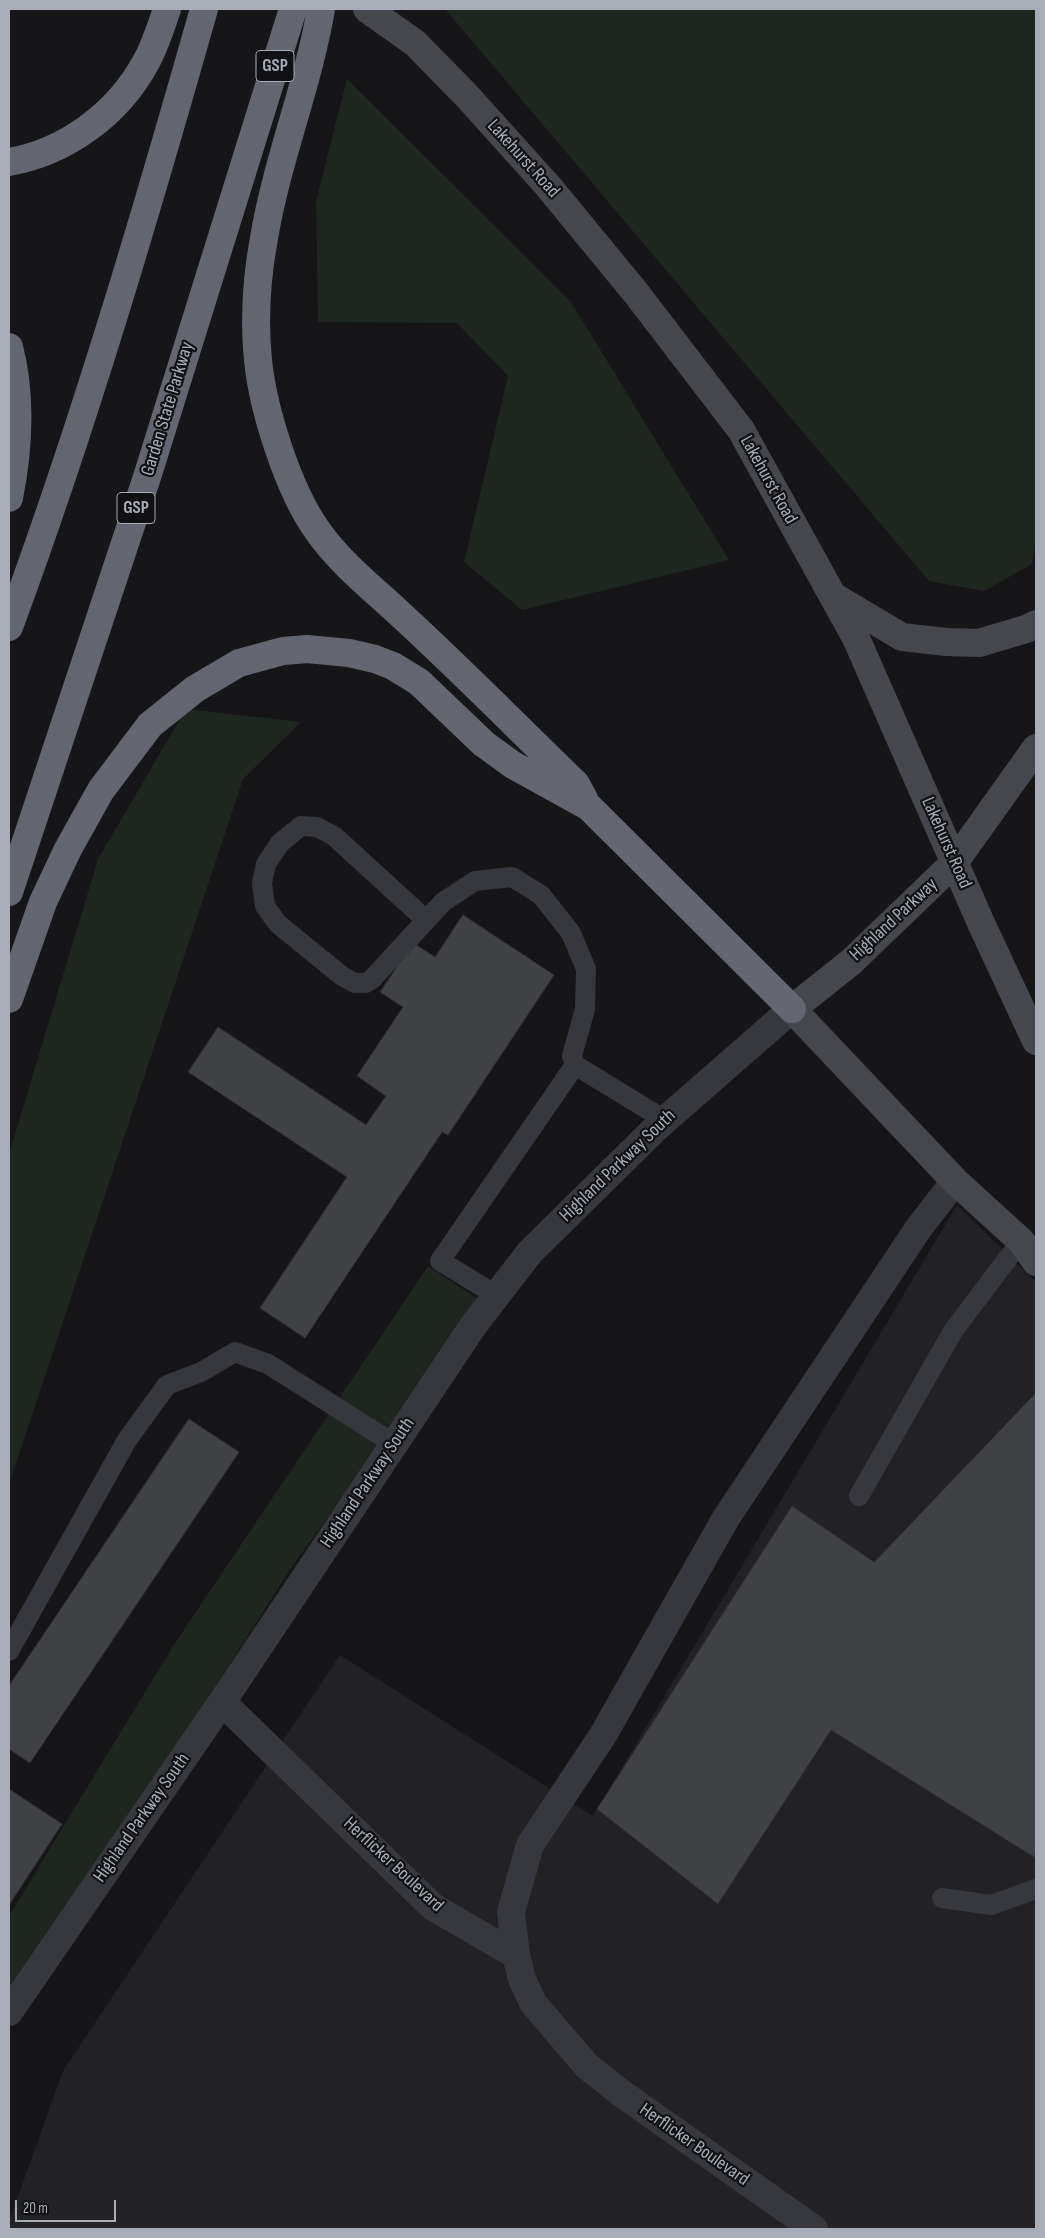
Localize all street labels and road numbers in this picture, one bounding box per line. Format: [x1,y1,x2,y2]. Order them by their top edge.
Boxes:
road number: GSP [256,50,294,82]
street label: Lakehurst Road [482,115,564,203]
street label: Garden State Parkway [137,339,199,479]
street label: Lakehurst Road [734,432,802,528]
road number: GSP [117,492,155,524]
street label: Lakehurst Road [916,794,976,892]
street label: Highland Parkway [845,874,943,966]
street label: Highland Parkway South [555,1105,681,1227]
street label: Highland Parkway South [316,1413,420,1553]
street label: Highland Parkway South [89,1749,195,1887]
street label: Herflicker Boulevard [338,1813,448,1917]
street label: Herflicker Boulevard [635,2099,753,2191]

